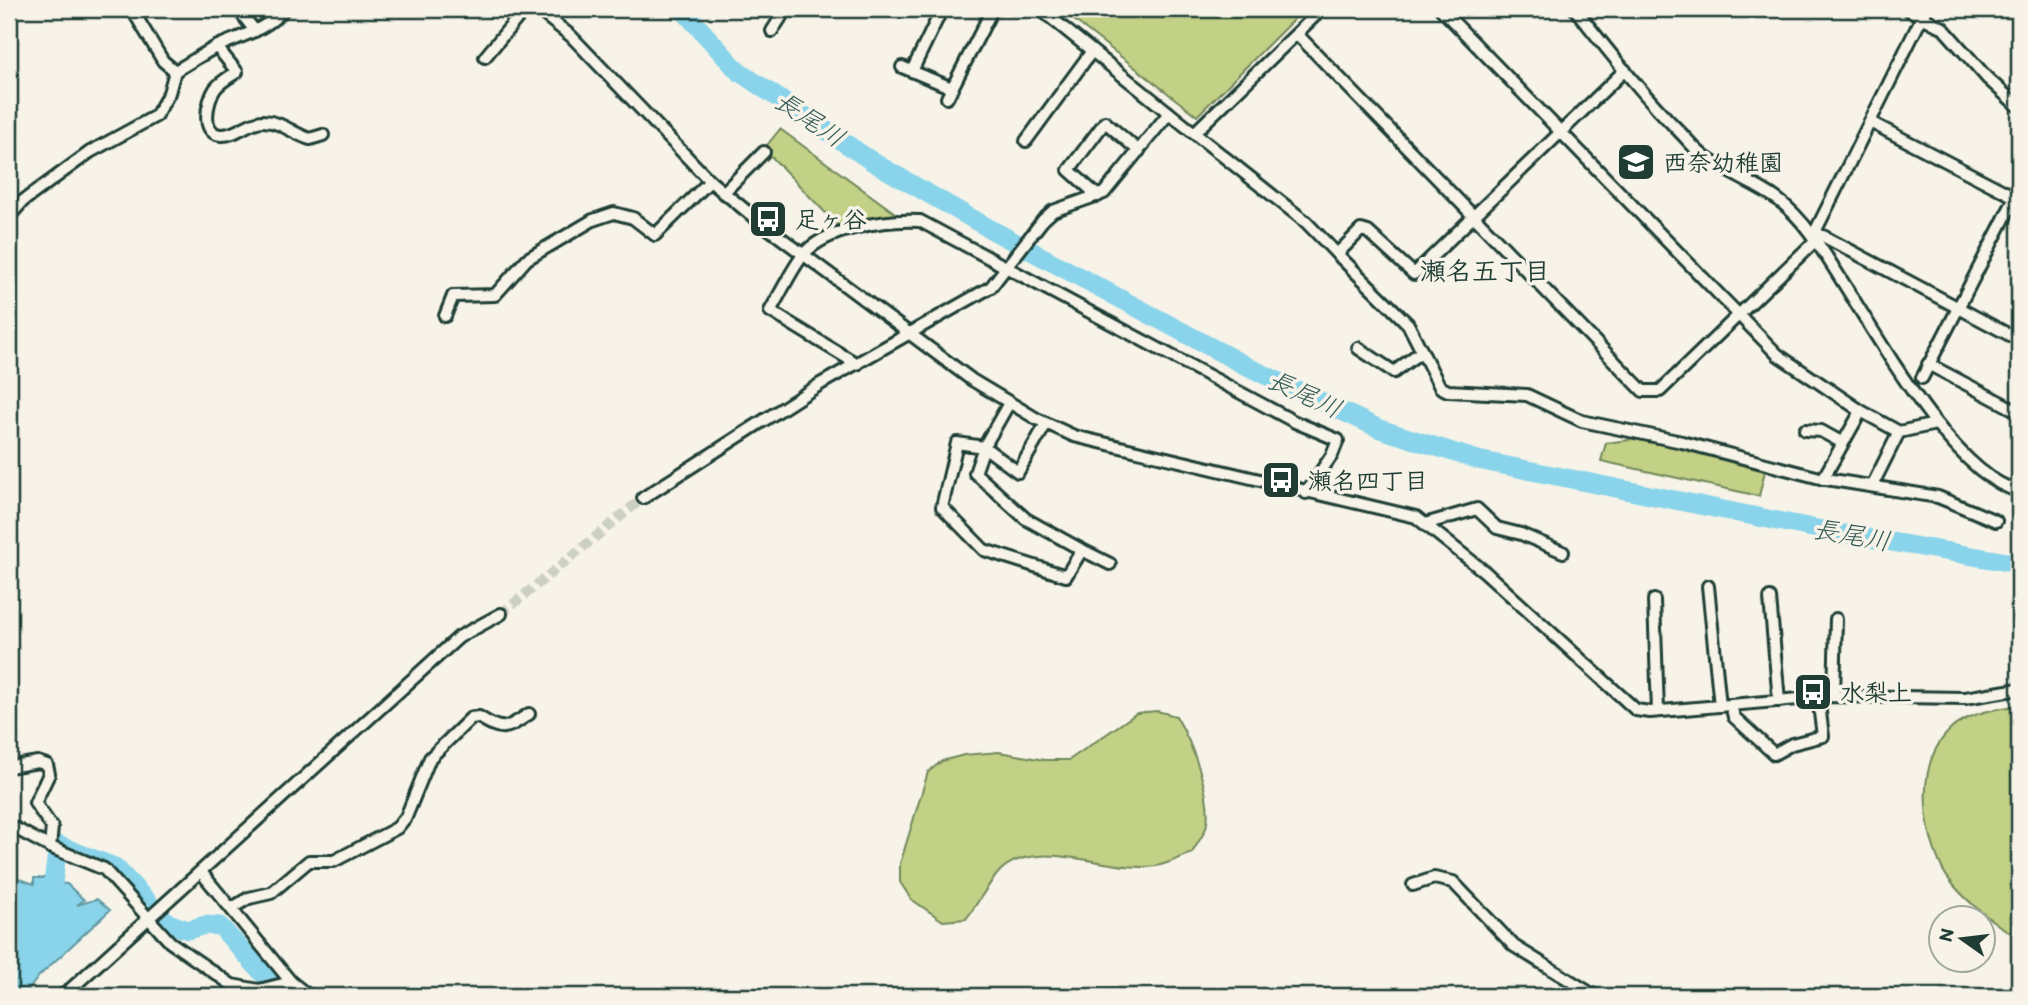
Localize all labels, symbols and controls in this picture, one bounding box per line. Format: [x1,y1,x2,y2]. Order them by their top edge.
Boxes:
water label: 長尾川 [769,84,851,154]
school or university icon: 西奈幼稚園 [1615,141,1657,183]
place label: 西奈幼稚園 [1663,148,1783,177]
bus stop icon: 足ヶ谷 [747,198,789,240]
place label: 足ヶ谷 [795,205,867,234]
district label: 瀬名五丁目 [1420,255,1550,287]
water label: 長尾川 [1263,363,1347,425]
bus stop icon: 瀬名四丁目 [1260,459,1302,501]
place label: 瀬名四丁目 [1308,466,1428,495]
water label: 長尾川 [1811,512,1893,558]
bus stop icon: 水梨上 [1792,671,1834,713]
place label: 水梨上 [1840,678,1912,707]
north arrow [1926,904,1996,974]
text: N [1933,926,1959,944]

